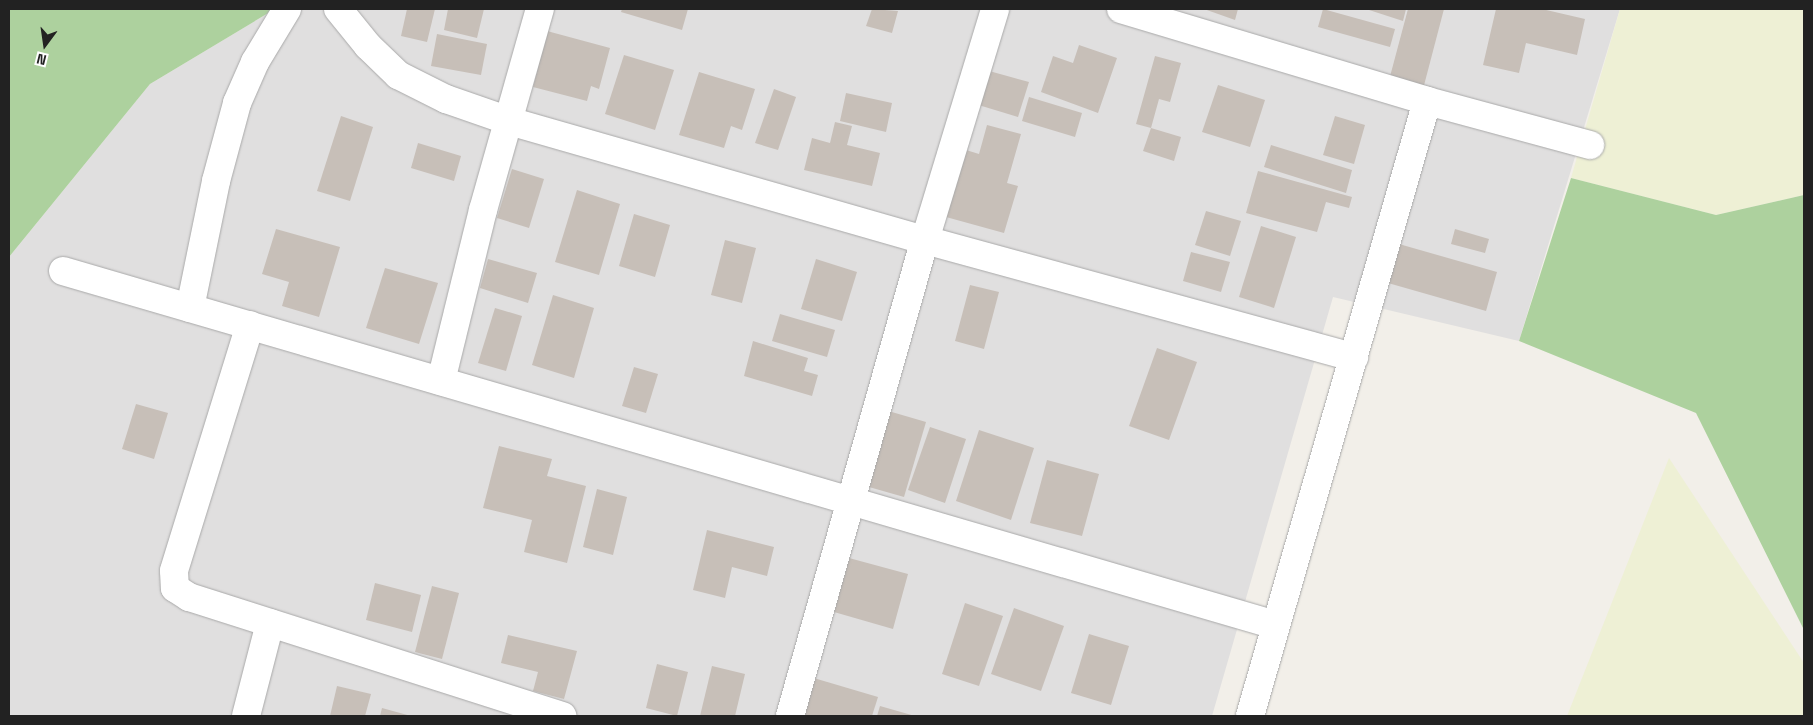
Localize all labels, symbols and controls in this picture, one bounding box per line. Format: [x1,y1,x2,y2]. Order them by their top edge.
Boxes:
north arrow [20,20,70,70]
text: N [35,50,48,69]

